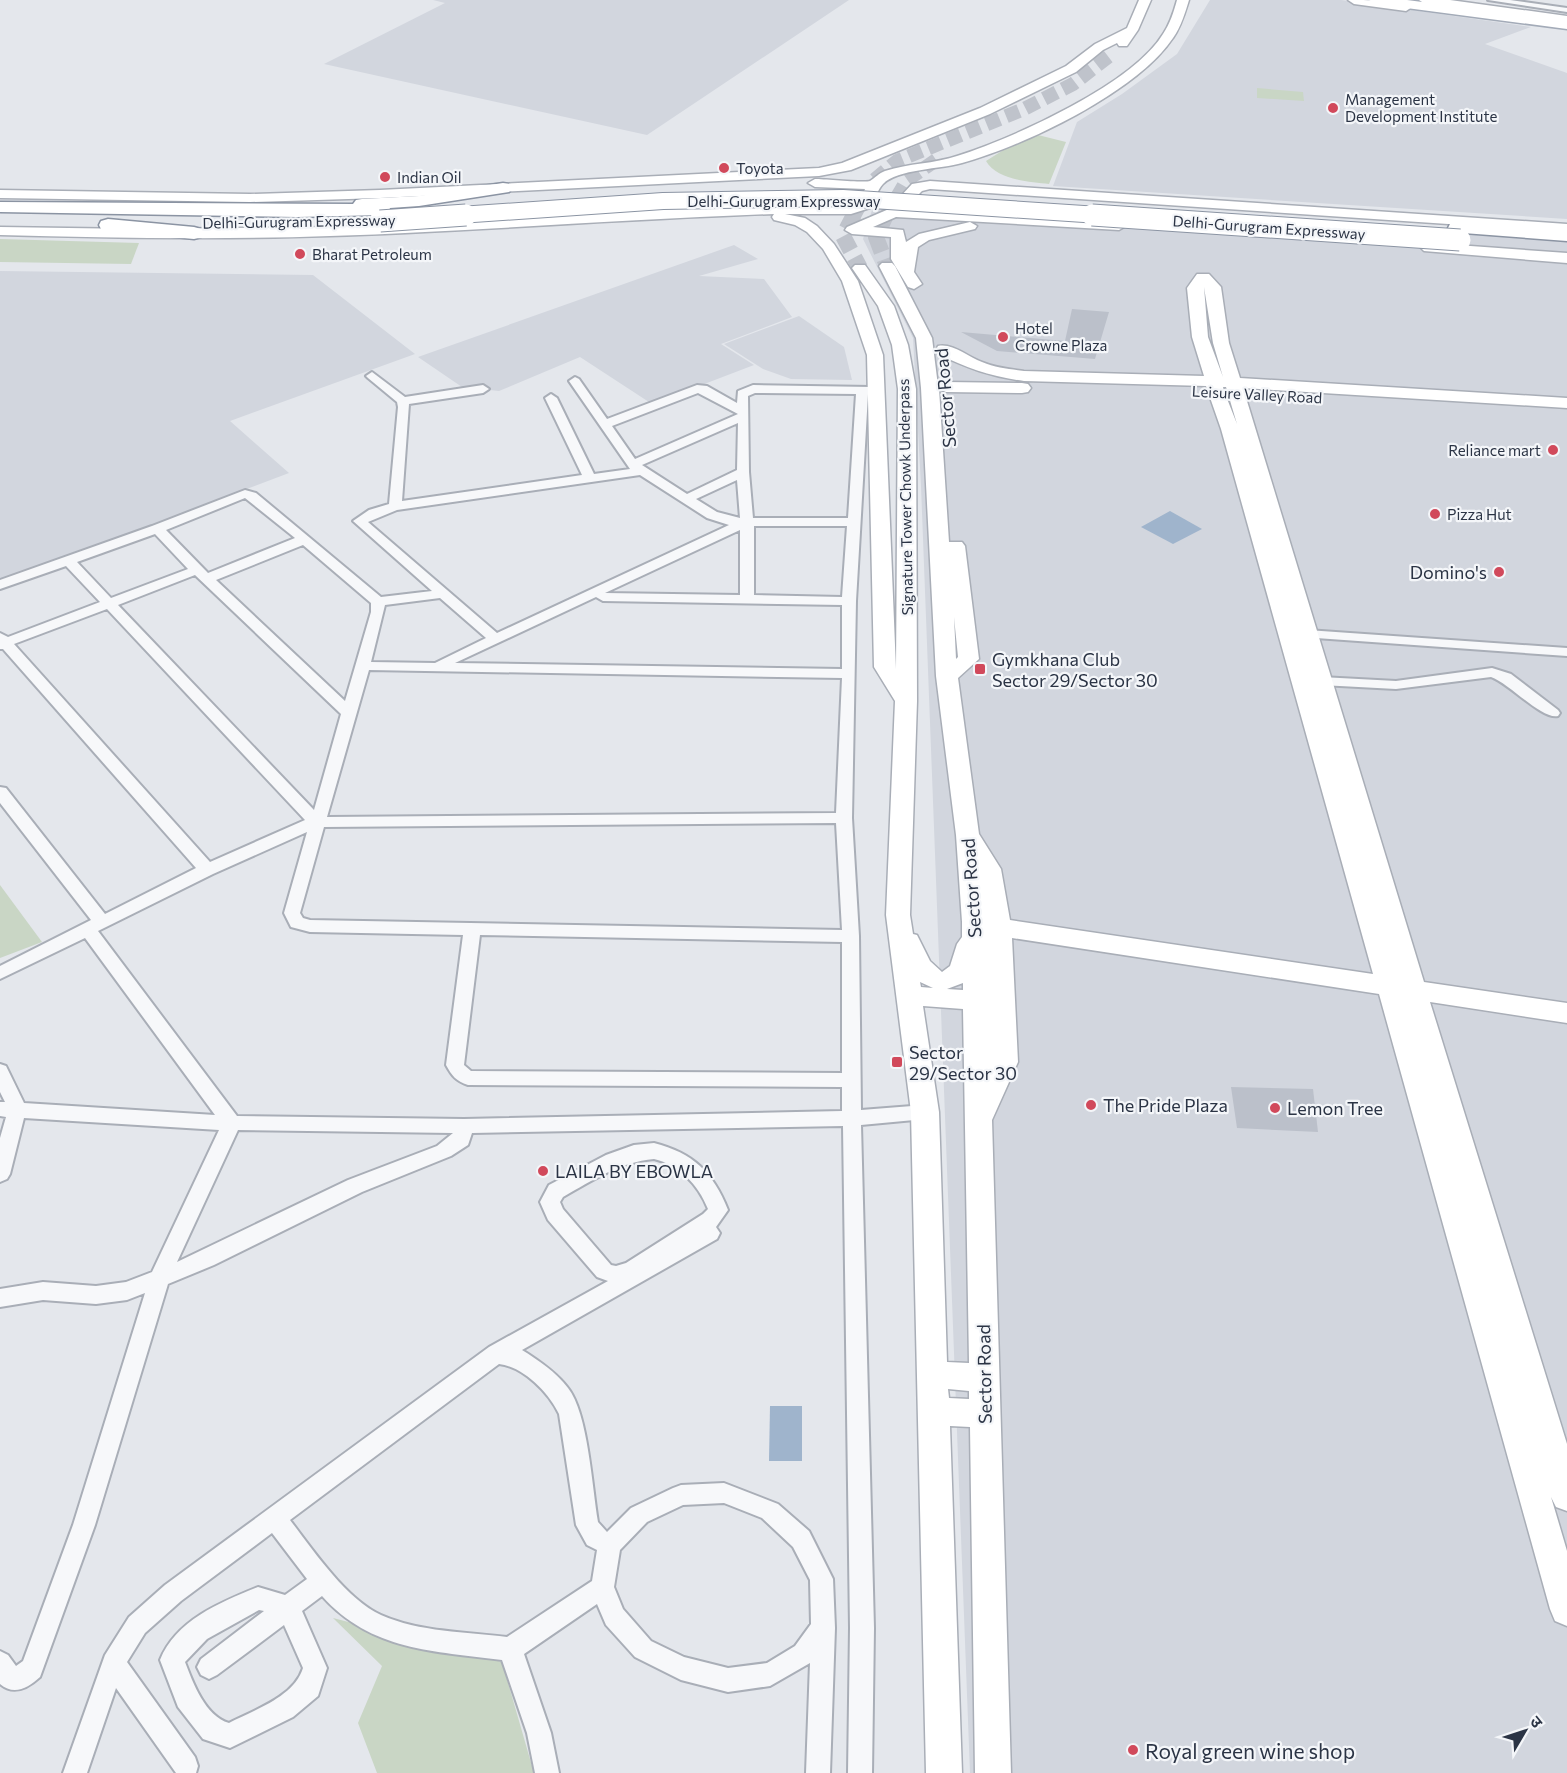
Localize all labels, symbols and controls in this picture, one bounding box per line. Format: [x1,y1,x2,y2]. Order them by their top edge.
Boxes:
place label: Management Development Institute [1345,90,1498,125]
marker: Management Development Institute [1326,101,1340,115]
place label: Toyota [736,159,784,177]
marker: Toyota [717,161,731,175]
place label: Indian Oil [397,168,462,186]
marker: Indian Oil [378,170,392,184]
street label: Delhi-Gurugram Expressway [687,192,881,210]
street label: Delhi-Gurugram Expressway [202,210,396,232]
street label: Delhi-Gurugram Expressway [1172,211,1366,243]
place label: Bharat Petroleum [312,245,432,263]
marker: Bharat Petroleum [293,247,307,261]
place label: Hotel Crowne Plaza [1015,319,1107,354]
marker: Hotel Crowne Plaza [996,330,1010,344]
street label: Sector Road [930,347,960,449]
street label: Signature Tower Chowk Underpass [894,378,916,616]
street label: Leisure Valley Road [1191,382,1323,406]
place label: Reliance mart [1448,441,1541,459]
marker: Reliance mart [1546,443,1560,457]
place label: Pizza Hut [1447,505,1512,523]
marker: Pizza Hut [1428,507,1442,521]
place label: Domino's [1410,561,1487,583]
marker: Domino's [1492,565,1506,579]
place label: Gymkhana Club Sector 29/Sector 30 [992,648,1158,691]
marker: Gymkhana Club Sector 29/Sector 30 [973,662,987,676]
street label: Sector Road [957,838,985,938]
place label: Sector 29/Sector 30 [909,1041,1017,1084]
marker: Sector 29/Sector 30 [890,1055,904,1069]
place label: The Pride Plaza [1103,1094,1228,1116]
place label: Lemon Tree [1287,1097,1383,1119]
marker: The Pride Plaza [1084,1098,1098,1112]
marker: Lemon Tree [1268,1101,1282,1115]
place label: LAILA BY EBOWLA [555,1160,713,1182]
marker: LAILA BY EBOWLA [536,1164,550,1178]
street label: Sector Road [972,1324,996,1424]
north arrow [1495,1701,1555,1761]
text: उ [1527,1712,1548,1731]
place label: Royal green wine shop [1145,1738,1355,1763]
marker: Royal green wine shop [1126,1743,1140,1757]

